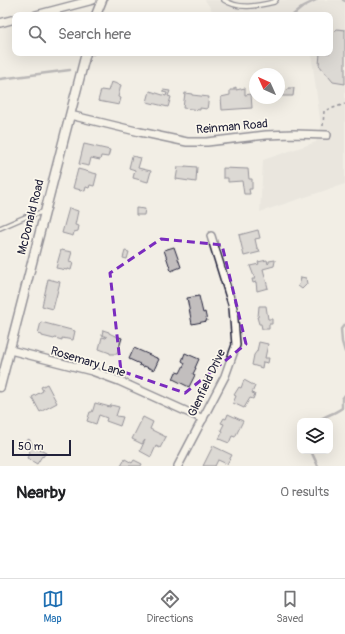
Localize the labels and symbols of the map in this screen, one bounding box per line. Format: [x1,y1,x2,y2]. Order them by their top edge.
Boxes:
north arrow [249,68,285,104]
street label: Reinman Road [196,116,269,138]
street label: McDonald Road [14,178,48,256]
street label: Rosemary Lane [49,343,127,381]
street label: Glenfield Drive [185,347,229,419]
scale bar [12,438,71,457]

